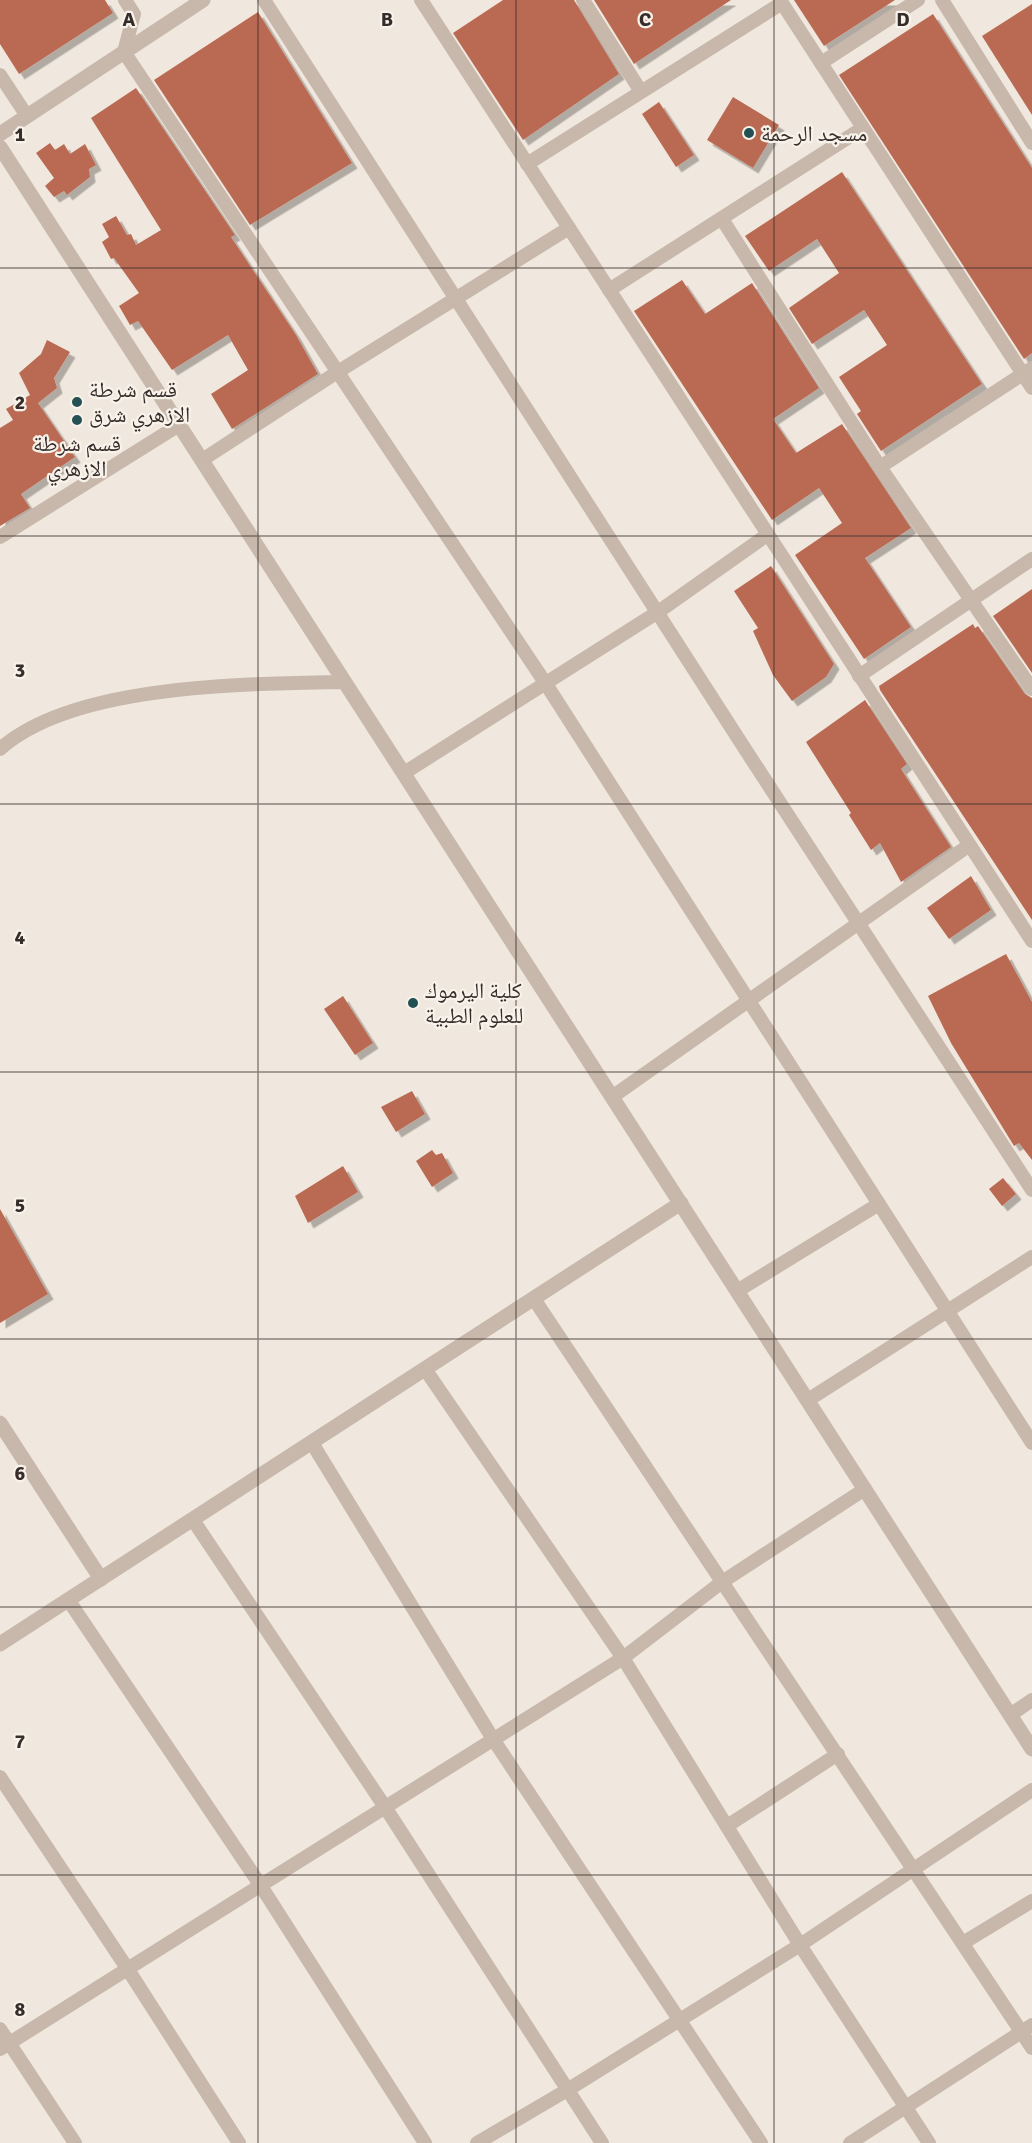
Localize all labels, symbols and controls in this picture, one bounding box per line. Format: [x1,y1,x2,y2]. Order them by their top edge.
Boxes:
text: A [123,7,136,32]
text: B [381,7,393,32]
text: C [639,7,651,32]
text: D [896,7,910,32]
place label: مسجد الرحمة [761,120,867,147]
text: 1 [15,122,26,147]
marker: مسجد الرحمة [742,126,756,140]
place label: قسم شرطة الازهري شرق [89,376,190,432]
text: 2 [15,390,25,415]
marker: قسم شرطة الازهري شرق [70,395,84,409]
marker: قسم شرطة الازهري [70,413,84,427]
place label: قسم شرطة الازهري [33,430,121,486]
text: 3 [15,658,25,683]
text: 4 [15,925,26,950]
place label: كلية اليرموك للعلوم الطبية [425,977,523,1030]
marker: كلية اليرموك للعلوم الطبية [406,996,420,1010]
text: 5 [15,1193,25,1218]
text: 6 [15,1461,26,1486]
text: 7 [15,1729,26,1754]
text: 8 [15,1997,26,2022]

